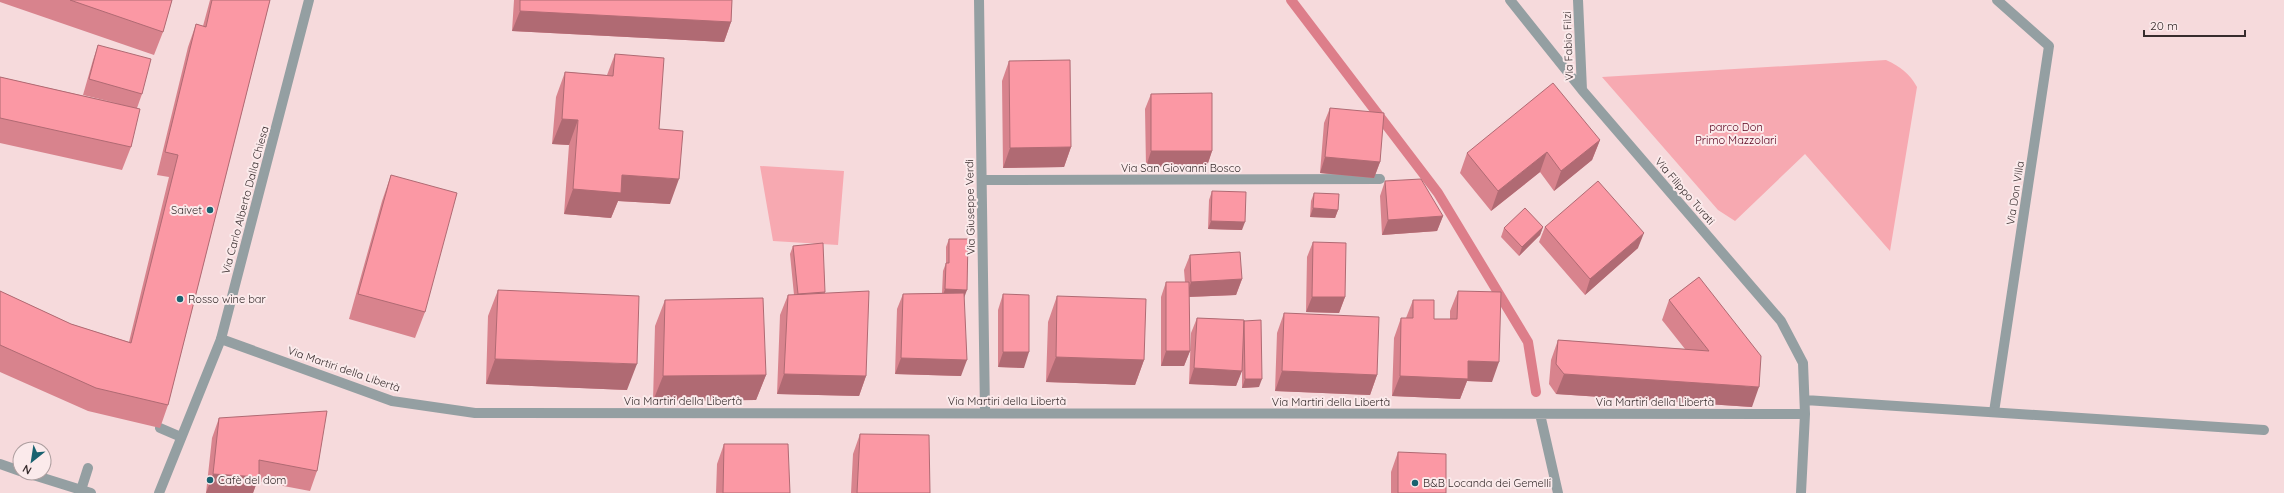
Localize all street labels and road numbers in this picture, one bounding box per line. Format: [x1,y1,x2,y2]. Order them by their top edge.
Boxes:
street label: Via Fabio Filzi [1560,11,1576,81]
street label: Via Carlo Alberto Dalla Chiesa [218,124,272,276]
street label: Via Filippo Turati [1652,155,1718,227]
street label: Via Giuseppe Verdi [962,159,978,255]
street label: Via Don Villa [2003,160,2027,226]
street label: Via San Giovanni Bosco [1121,161,1241,175]
street label: Via Martiri della Libertà [286,343,402,395]
street label: Via Martiri della Libertà [624,394,742,408]
street label: Via Martiri della Libertà [948,394,1066,408]
street label: Via Martiri della Libertà [1272,395,1390,409]
street label: Via Martiri della Libertà [1596,395,1714,409]

